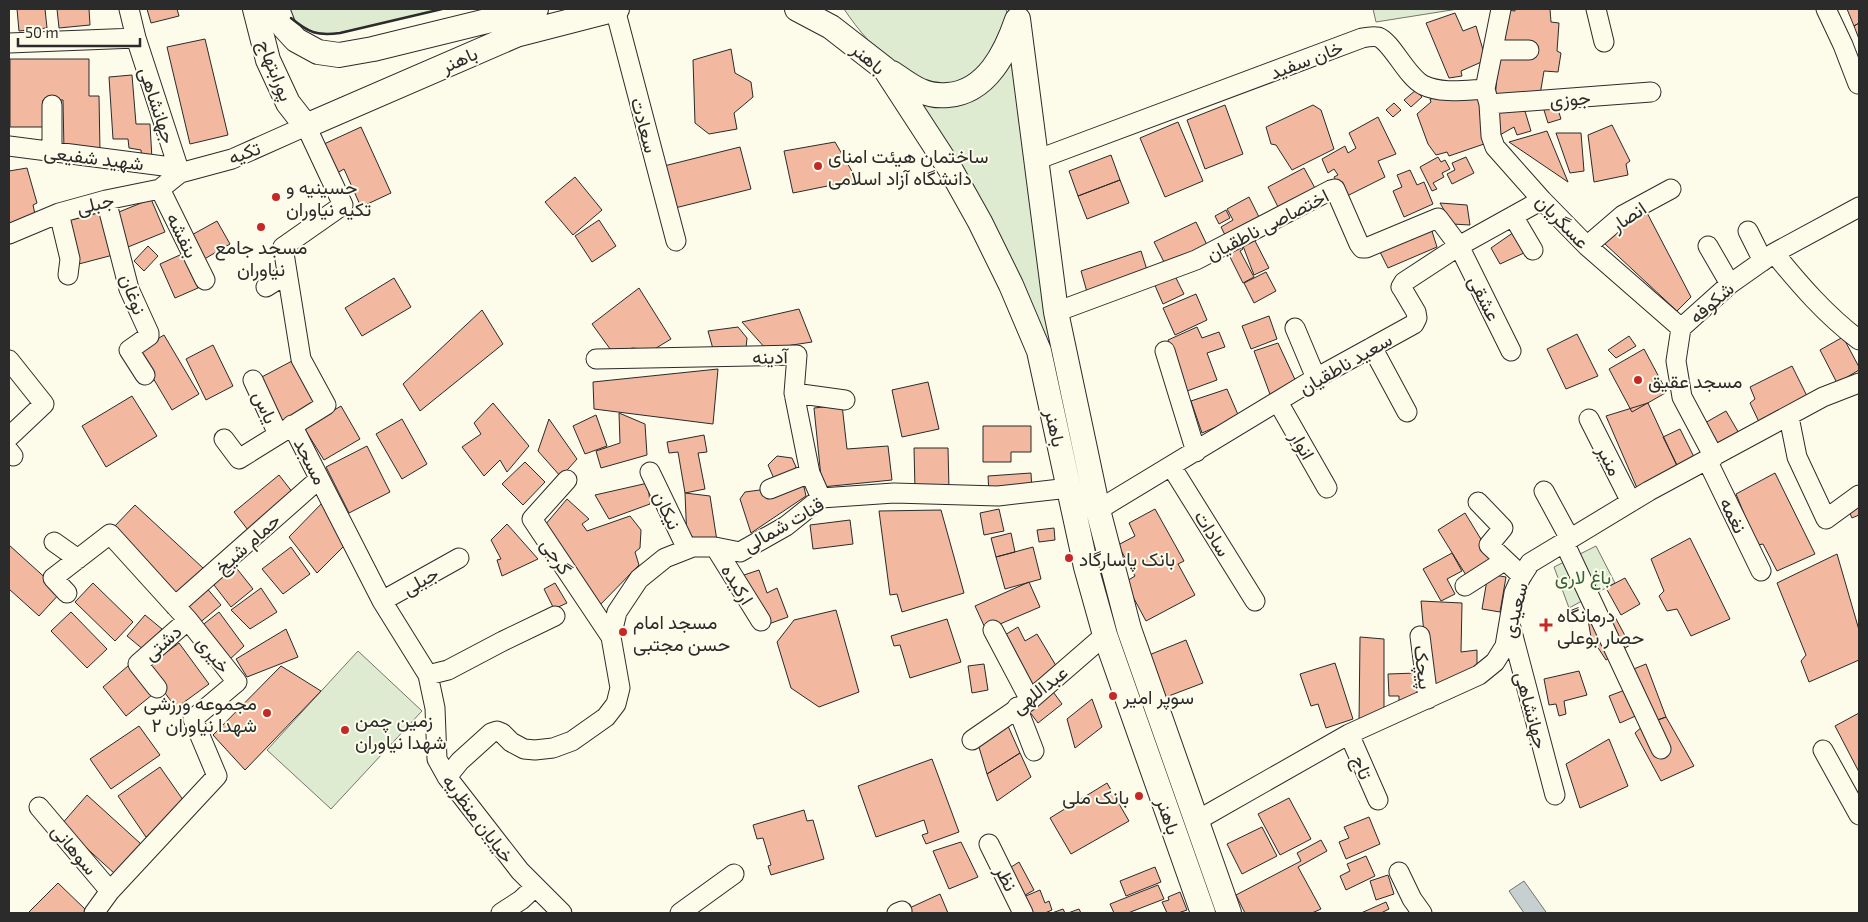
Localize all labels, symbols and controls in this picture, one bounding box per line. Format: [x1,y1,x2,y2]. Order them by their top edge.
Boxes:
scale bar [18,15,140,47]
text: 50 m [25,23,59,41]
street label: خان سفید [1266,35,1346,84]
street label: پورابتهاج [250,36,299,105]
street label: باهنر [846,36,891,80]
street label: باهنر [436,41,481,78]
street label: جهانشاهی [134,64,181,146]
street label: جوزی [1549,85,1591,112]
street label: سعادت [627,95,663,155]
street label: تکیه [225,135,264,170]
street label: شهید شفیعی [43,139,145,176]
place label: ساختمان هیئت امنای دانشگاه آزاد اسلامی [828,144,989,190]
marker: ساختمان هیئت امنای دانشگاه آزاد اسلامی [812,160,824,172]
place label: حسینیه و تکیه نیاوران [286,175,371,221]
street label: اختصاصی ناطقیان [1202,183,1333,266]
street label: جبلی [74,187,116,220]
street label: عسگریان [1531,189,1594,254]
marker: حسینیه و تکیه نیاوران [270,191,282,203]
street label: انصار [1605,196,1651,237]
street label: بنفشه [161,209,204,262]
marker: مسجد جامع نیاوران [255,221,267,233]
place label: مسجد جامع نیاوران [215,235,307,281]
street label: نوغان [115,271,152,318]
street label: عشقی [1463,272,1506,325]
street label: شکوفه [1684,276,1739,328]
street label: سعید ناطقیان [1294,327,1396,400]
street label: آدینه [752,344,790,369]
place label: مسجد عقیق [1648,369,1742,393]
marker: مسجد عقیق [1632,374,1644,386]
street label: یاس [248,387,283,427]
street label: باهنر [1040,406,1071,449]
street label: انوار [1284,426,1320,464]
street label: مسجد [289,434,332,489]
street label: منیر [1591,440,1627,480]
street label: نیکان [648,487,687,533]
street label: قنات شمالى [738,492,828,557]
street label: نغمه [1716,493,1752,537]
street label: سادات [1190,506,1236,560]
street label: حمام شیخ [210,508,286,581]
street label: گرجی [536,533,578,579]
place label: بانک پاسارگاد [1079,547,1175,573]
marker: بانک پاسارگاد [1063,552,1075,564]
street label: ارکیده [716,559,759,609]
street label: جبلی [398,561,443,600]
park label: باغ لاری [1555,565,1611,590]
street label: سعیدی [1496,580,1533,640]
place label: درمانگاه حصار بوعلی [1557,603,1644,649]
place label: مسجد امام حسن مجتبی [633,610,730,656]
marker: درمانگاه حصار بوعلی [1539,618,1553,632]
street label: دشتی [138,619,187,666]
marker: مسجد امام حسن مجتبی [617,626,629,638]
street label: خیری [191,631,236,678]
street label: پیچک [1407,644,1438,691]
street label: عبداللهی [1006,660,1072,719]
street label: جهانشاهی [1510,669,1553,751]
place label: سوپر امیر [1122,685,1194,711]
marker: سوپر امیر [1107,690,1119,702]
place label: مجموعه ورزشی شهدا نیاوران ۲ [144,691,257,737]
marker: مجموعه ورزشی شهدا نیاوران ۲ [261,707,273,719]
place label: زمین چمن شهدا نیاوران [355,708,446,754]
marker: زمین چمن شهدا نیاوران [339,724,351,736]
street label: تاج [1346,751,1378,783]
street label: خیابان منظریه [438,769,520,867]
place label: بانک ملی [1062,785,1129,809]
marker: بانک ملی [1133,790,1145,802]
street label: باهنر [1151,794,1186,838]
street label: سوهانی [46,819,103,880]
street label: نظر [990,860,1023,895]

